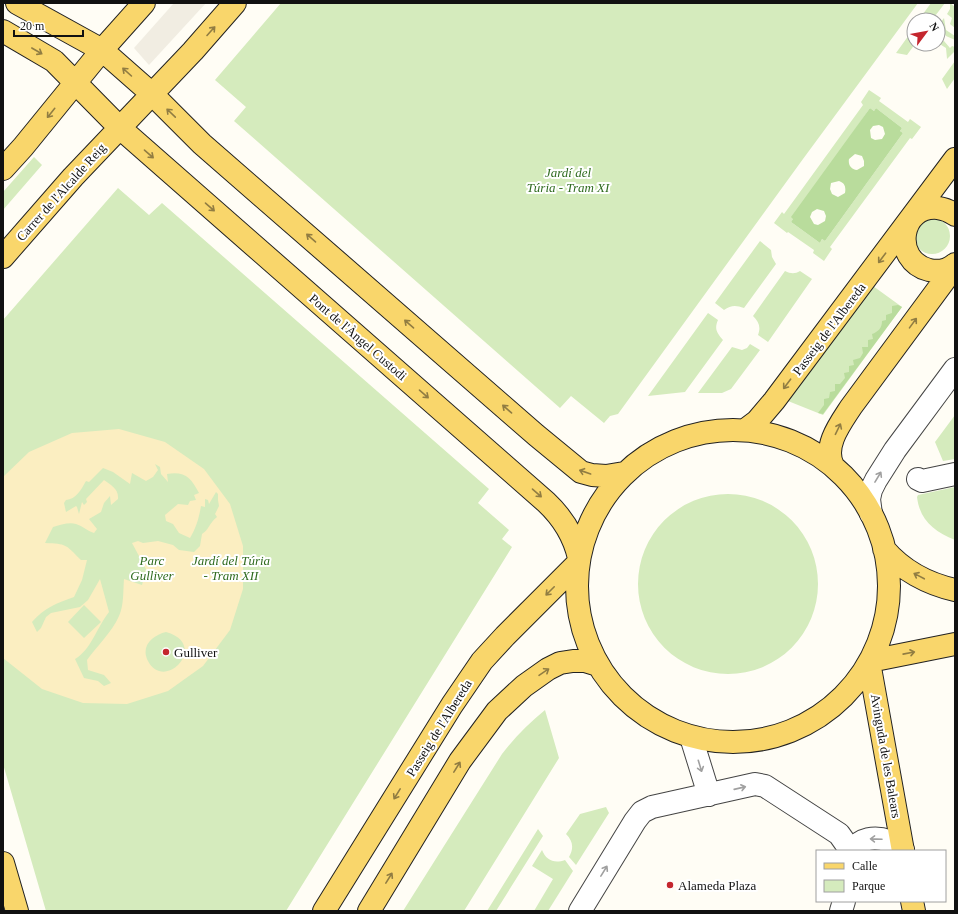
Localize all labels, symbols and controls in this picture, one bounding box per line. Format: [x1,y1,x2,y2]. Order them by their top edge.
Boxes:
scale bar [14,12,83,38]
north arrow [906,12,946,52]
text: 20 m [20,19,45,33]
text: N [927,20,942,33]
one-way arrow [206,26,215,36]
one-way arrow [31,48,43,56]
one-way arrow [122,67,132,77]
one-way arrow [47,107,55,118]
one-way arrow [166,108,176,118]
street label: Carrer de l'Alcalde Reig [13,140,109,244]
one-way arrow [144,149,154,158]
park label: Jardí del Túria - Tram XI [527,165,610,195]
one-way arrow [205,203,216,212]
one-way arrow [306,233,316,243]
one-way arrow [878,252,886,263]
street label: Passeig de l'Albereda [789,280,869,378]
street label: Pont de l'Àngel Custodi [306,291,410,384]
one-way arrow [909,318,917,329]
one-way arrow [404,319,414,328]
one-way arrow [783,379,791,390]
one-way arrow [419,390,429,399]
one-way arrow [501,405,512,414]
one-way arrow [835,423,842,435]
one-way arrow [580,468,592,476]
one-way arrow [874,471,882,483]
one-way arrow [531,489,542,498]
park label: Parc Gulliver [130,553,175,583]
park label: Jardí del Túria - Tram XII [192,553,271,583]
one-way arrow [913,572,925,580]
one-way arrow [545,586,555,596]
place label: Gulliver [174,645,218,660]
marker: Gulliver [161,647,171,657]
one-way arrow [902,649,915,657]
one-way arrow [538,668,549,676]
street label: Passeig de l'Albereda [403,677,475,779]
street label: Avinguda de les Balears [868,693,904,819]
one-way arrow [697,759,704,772]
one-way arrow [453,762,461,773]
one-way arrow [734,783,747,791]
one-way arrow [393,788,401,799]
one-way arrow [870,835,883,843]
legend [816,850,946,902]
text: Calle [852,859,877,873]
one-way arrow [600,866,608,877]
one-way arrow [385,873,393,884]
place label: Alameda Plaza [678,878,757,893]
text: Parque [852,879,885,893]
marker: Alameda Plaza [665,880,675,890]

